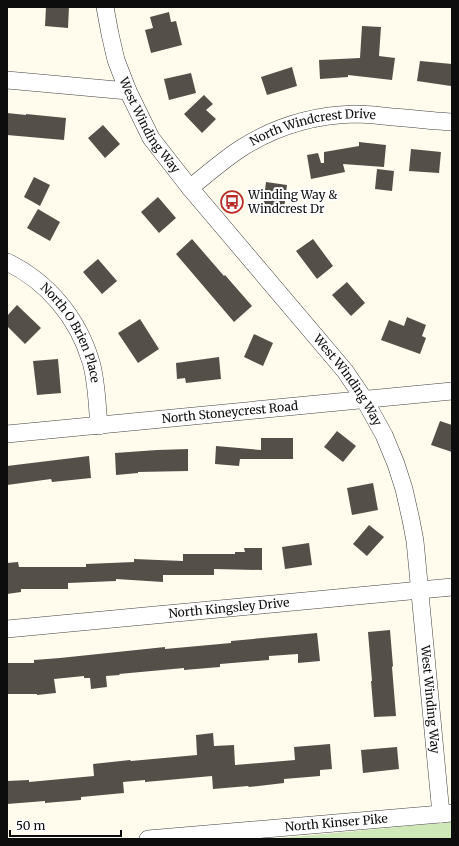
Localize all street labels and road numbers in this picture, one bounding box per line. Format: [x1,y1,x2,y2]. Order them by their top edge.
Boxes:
street label: West Winding Way [116,74,184,176]
street label: North Windcrest Drive [247,106,377,149]
street label: North O Brien Place [38,280,103,384]
street label: West Winding Way [310,330,385,428]
street label: North Stoneycrest Road [161,398,299,426]
street label: North Kingsley Drive [168,594,290,621]
street label: West Winding Way [418,644,443,754]
street label: North Kinser Pike [284,811,388,834]

